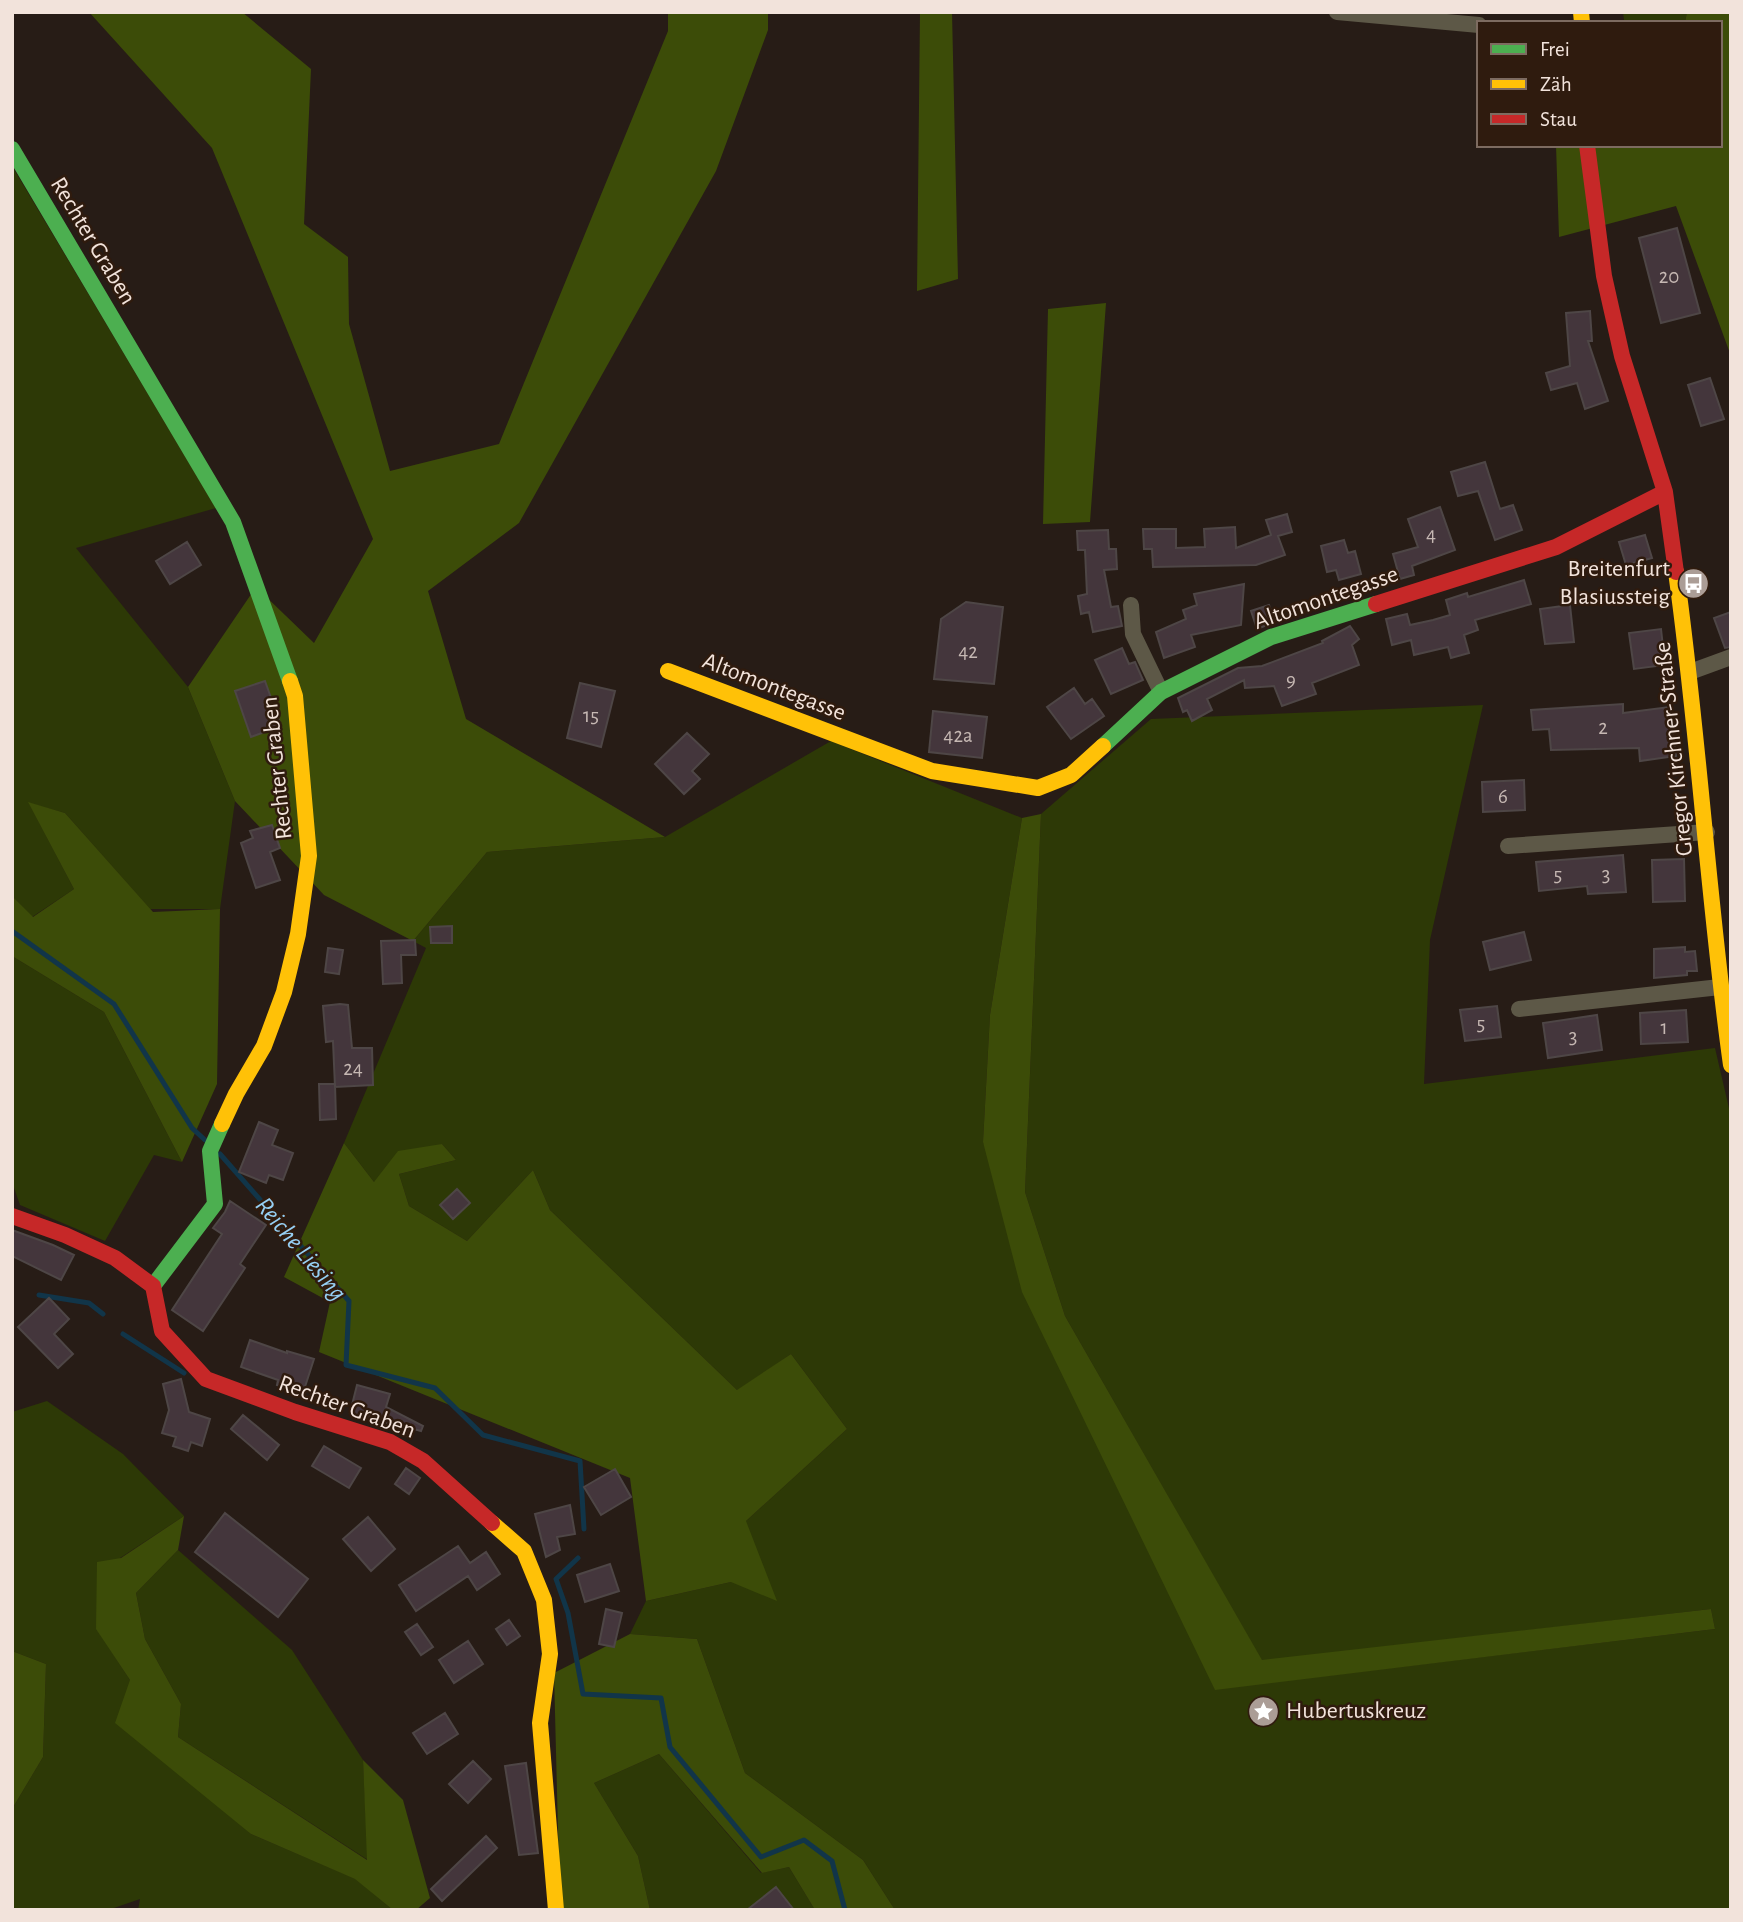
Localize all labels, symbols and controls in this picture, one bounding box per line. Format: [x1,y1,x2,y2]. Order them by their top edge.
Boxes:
legend [1477,21,1722,147]
text: Frei [1540,39,1570,60]
text: Zäh [1540,74,1572,95]
text: Stau [1540,109,1577,130]
street label: Rechter Graben [46,173,140,309]
house number: 20 [1659,266,1679,287]
house number: 4 [1426,524,1436,545]
place label: Breitenfurt Blasiussteig [1560,557,1670,609]
street label: Altomontegasse [1251,562,1401,634]
bus stop icon: Breitenfurt Blasiussteig [1676,566,1710,600]
house number: 42 [958,641,978,662]
street label: Gregor Kirchner-Straße [1651,641,1697,857]
street label: Altomontegasse [699,649,849,725]
house number: 9 [1286,669,1296,690]
street label: Rechter Graben [258,695,296,841]
house number: 15 [583,705,599,726]
house number: 2 [1598,717,1608,738]
house number: 42a [943,725,973,746]
house number: 6 [1498,786,1508,807]
house number: 5 [1554,864,1562,885]
house number: 3 [1602,864,1610,885]
house number: 5 [1477,1013,1485,1034]
house number: 1 [1660,1017,1668,1038]
house number: 3 [1569,1026,1577,1047]
house number: 24 [343,1058,363,1079]
water label: Reiche Liesing [250,1192,352,1306]
street label: Rechter Graben [275,1371,419,1443]
place icon: Hubertuskreuz [1246,1694,1280,1728]
place label: Hubertuskreuz [1286,1699,1426,1723]

